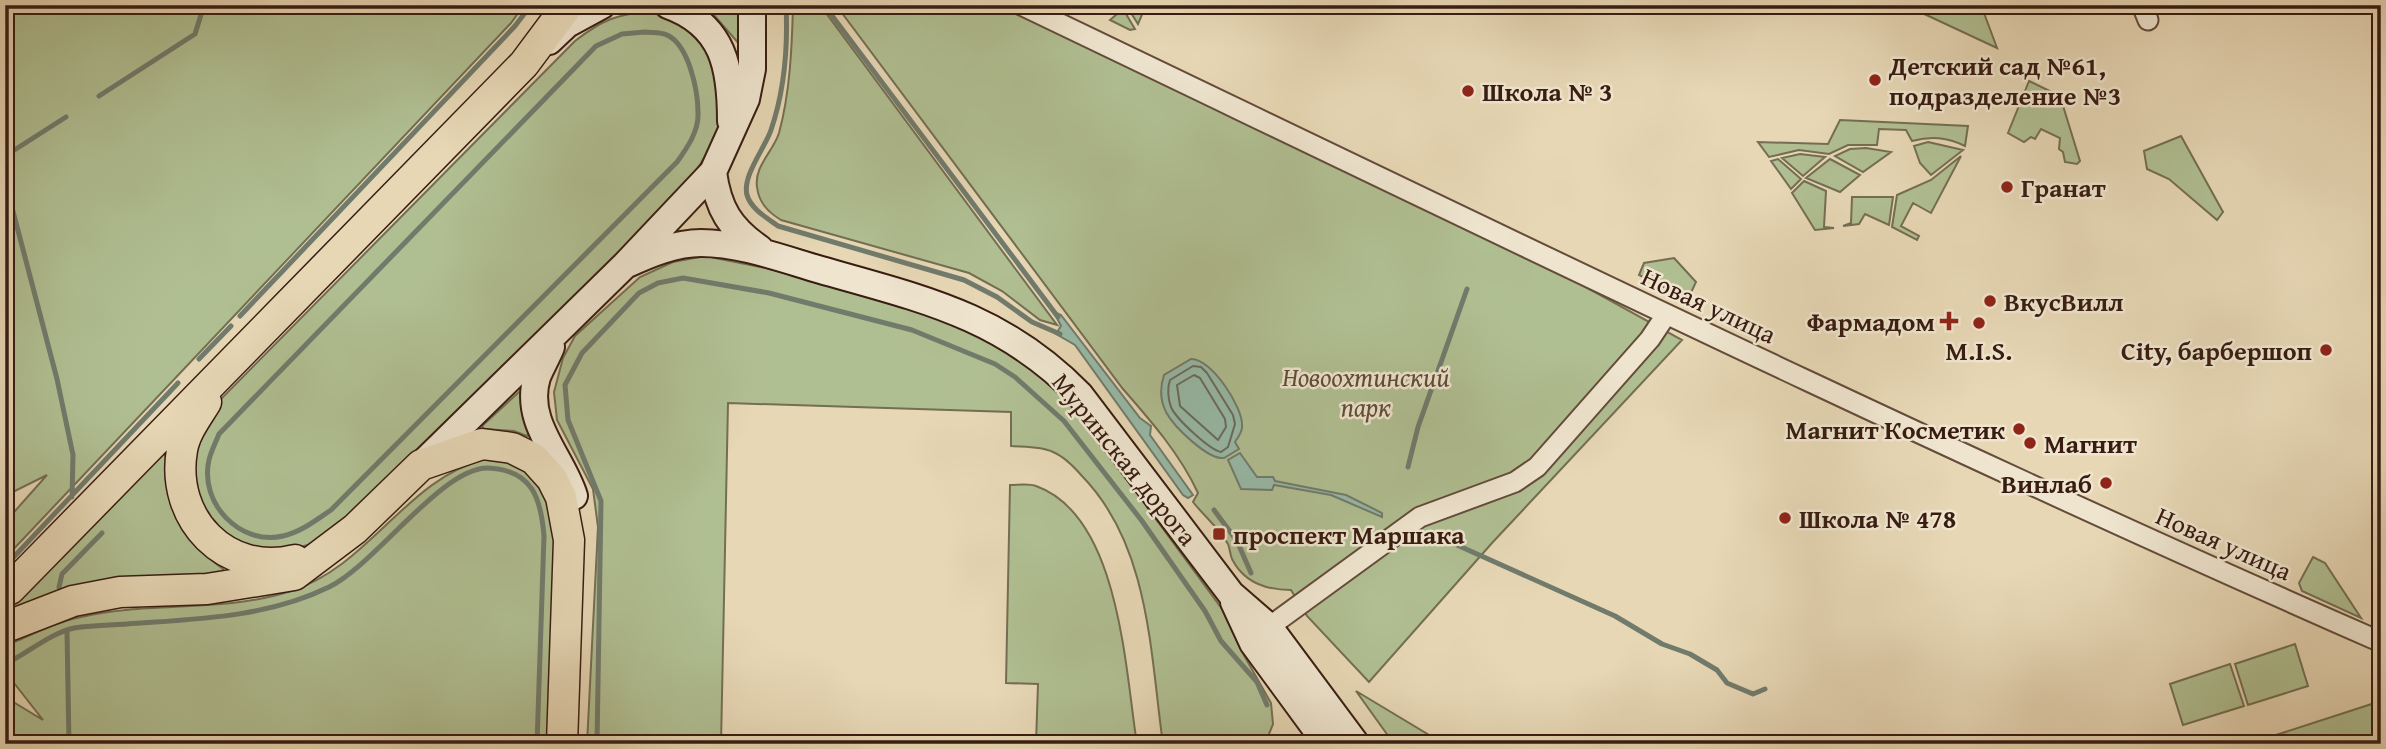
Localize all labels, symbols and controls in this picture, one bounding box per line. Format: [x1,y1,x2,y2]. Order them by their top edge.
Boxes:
place label: Детский сад №61, подразделение №3 [1888,46,2121,115]
place label: Школа № 3 [1482,72,1612,111]
marker: Детский сад №61, подразделение №3 [1867,72,1883,88]
marker: Школа № 3 [1460,83,1476,99]
place label: Гранат [2021,168,2106,207]
marker: Гранат [1999,179,2015,195]
street label: Новая улица [1635,257,1783,354]
place label: ВкусВилл [2004,282,2124,321]
marker: ВкусВилл [1982,293,1998,309]
place label: Фармадом [1807,302,1935,341]
marker: Фармадом [1941,313,1957,329]
marker: M.I.S. [1971,315,1987,331]
place label: M.I.S. [1946,331,2012,370]
place label: City, барбершоп [2121,331,2312,370]
marker: City, барбершоп [2318,342,2334,358]
park label: Новоохтинский парк [1282,357,1450,426]
street label: Муринская дорога [1043,364,1207,554]
place label: Магнит Косметик [1786,410,2005,449]
marker: Магнит Косметик [2011,421,2027,437]
place label: Магнит [2044,424,2137,463]
marker: Магнит [2022,435,2038,451]
place label: Винлаб [2001,464,2092,503]
marker: Винлаб [2098,475,2114,491]
street label: Новая улица [2150,496,2299,590]
place label: Школа № 478 [1799,499,1956,538]
marker: Школа № 478 [1777,510,1793,526]
place label: проспект Маршака [1233,515,1465,554]
marker: проспект Маршака [1211,526,1227,542]

